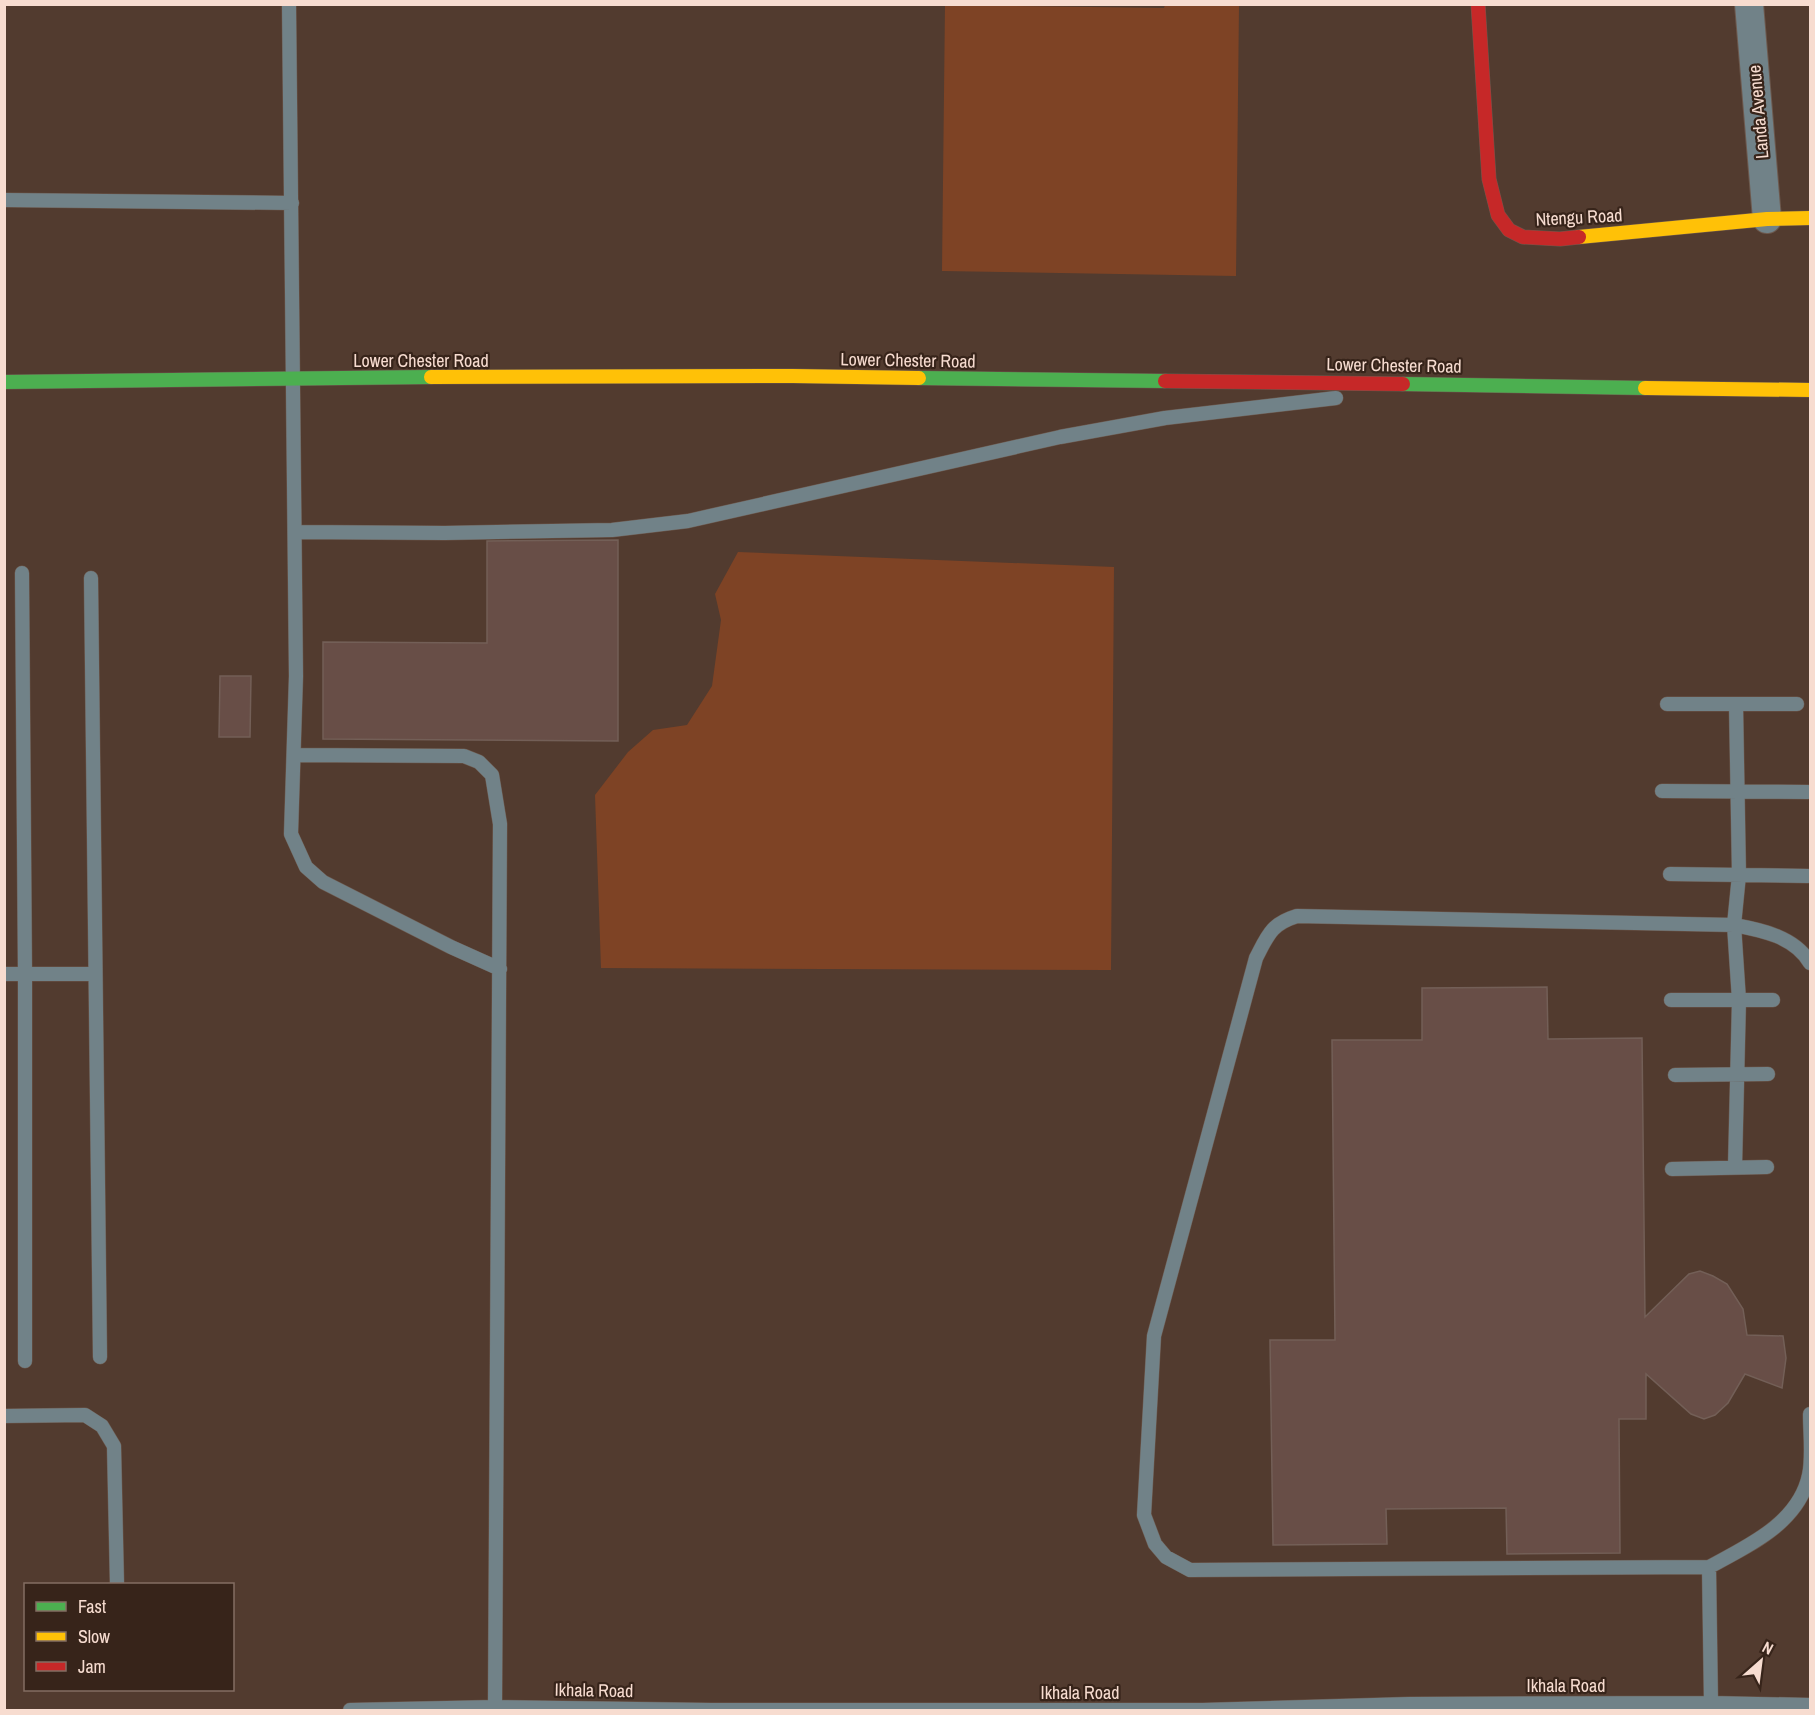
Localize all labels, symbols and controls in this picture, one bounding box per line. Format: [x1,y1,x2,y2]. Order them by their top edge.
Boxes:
street label: Landa Avenue [1741,64,1775,160]
street label: Ntengu Road [1535,202,1623,232]
street label: Lower Chester Road [840,346,976,374]
street label: Lower Chester Road [353,348,489,373]
street label: Lower Chester Road [1326,351,1462,379]
legend [24,1583,234,1691]
text: Fast [78,1594,106,1619]
text: Slow [78,1624,110,1649]
north arrow [1731,1631,1791,1691]
text: N [1759,1636,1777,1660]
text: Jam [78,1654,106,1679]
street label: Ikhala Road [1527,1673,1605,1698]
street label: Ikhala Road [554,1677,634,1703]
street label: Ikhala Road [1041,1680,1119,1705]

